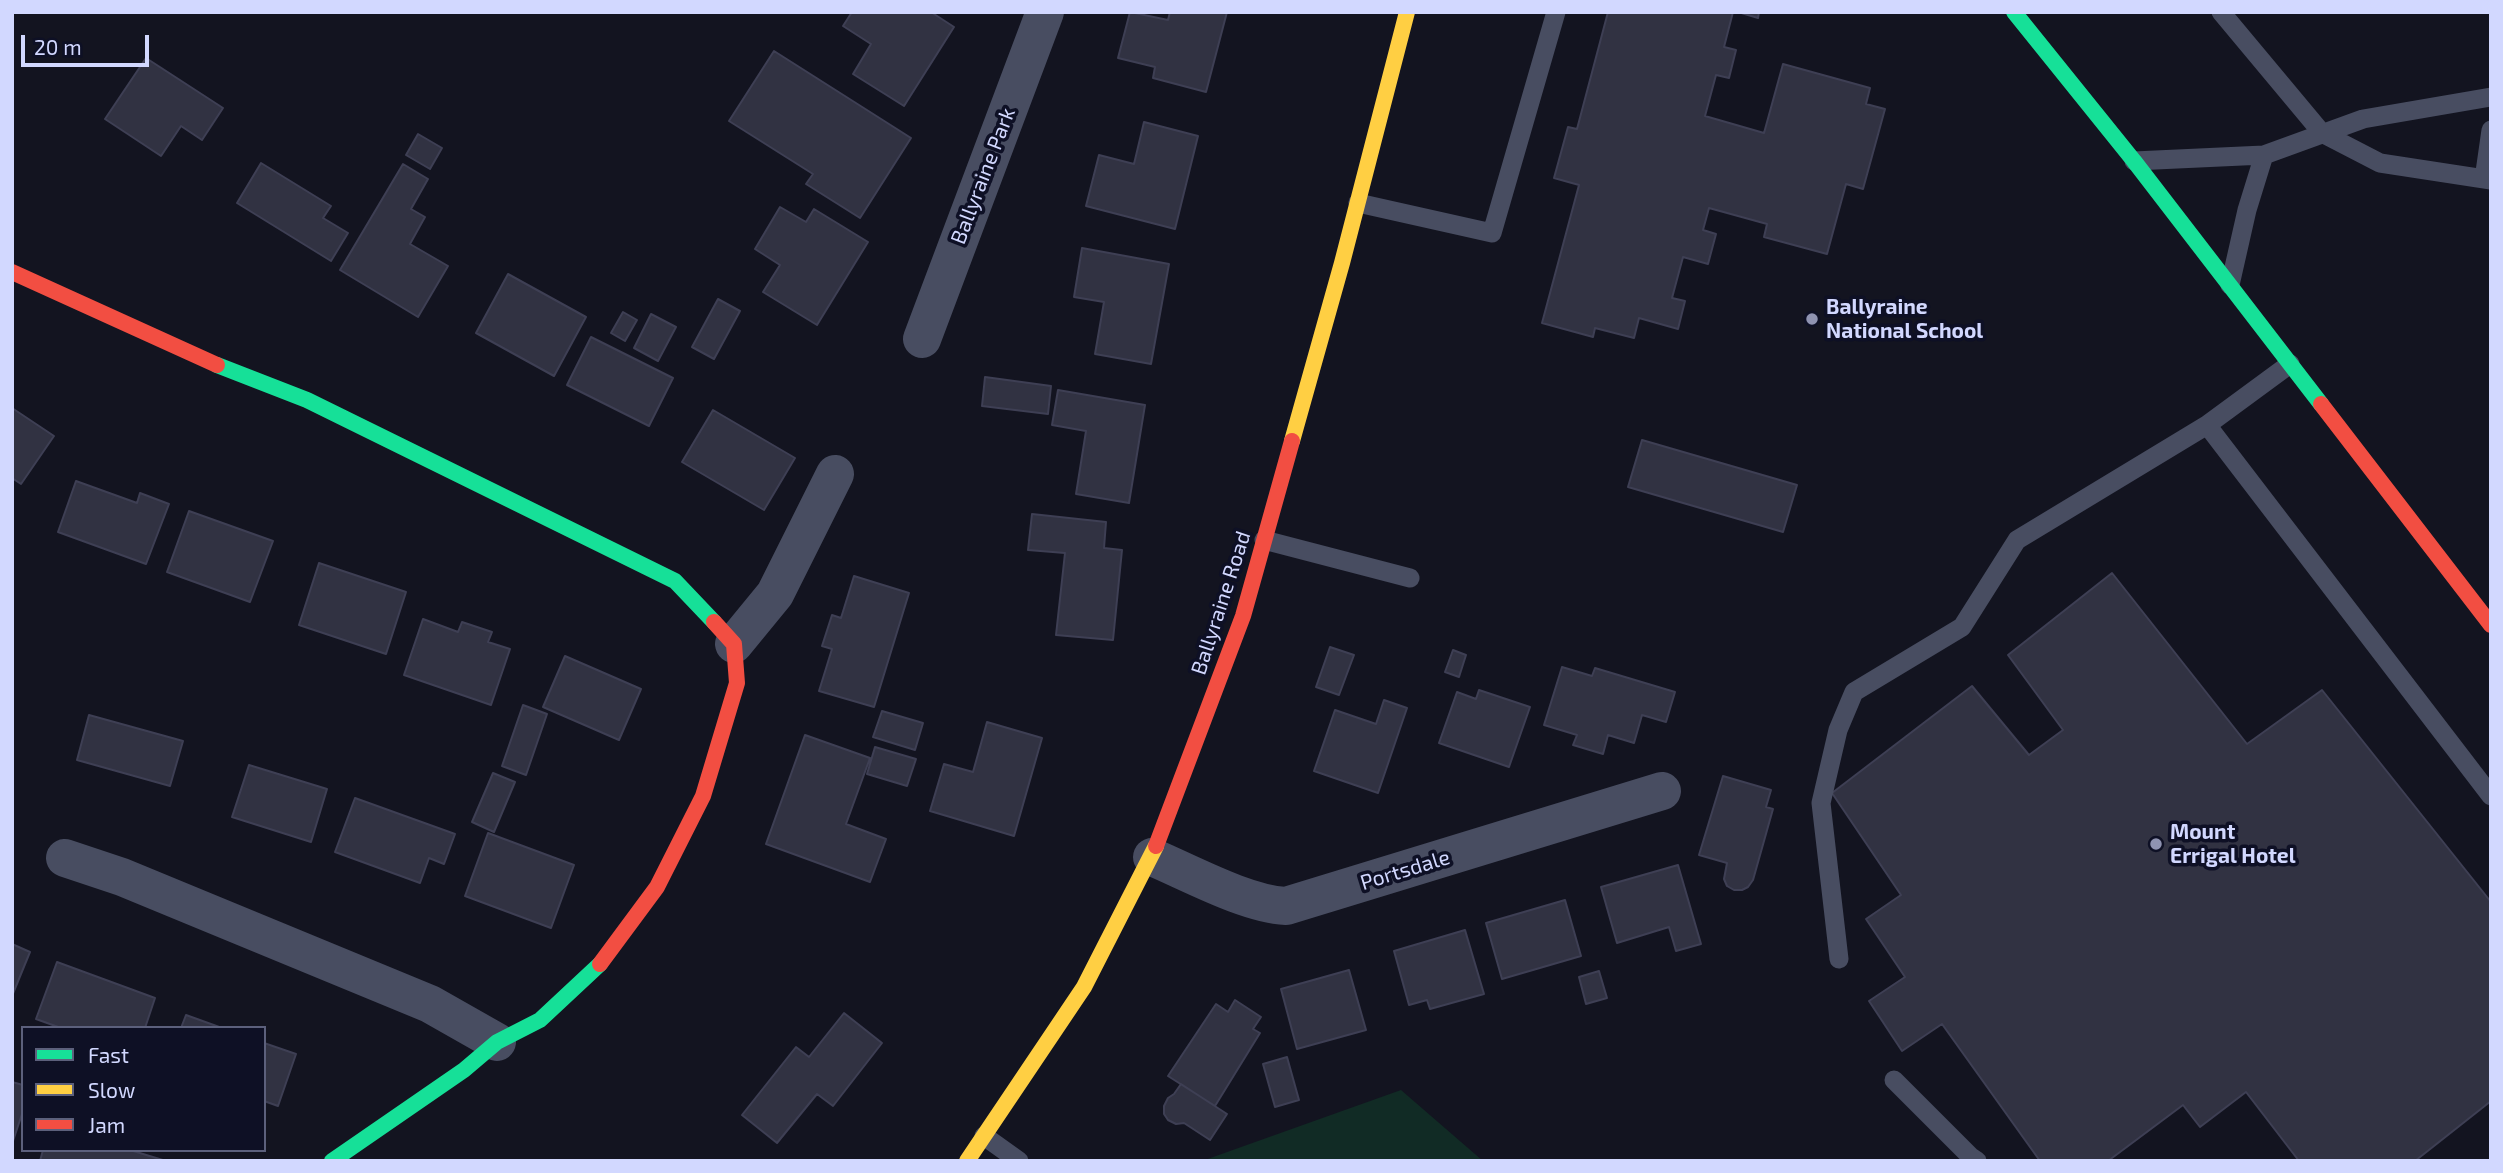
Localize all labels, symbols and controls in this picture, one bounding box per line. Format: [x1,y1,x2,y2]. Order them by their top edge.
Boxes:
scale bar [24,21,152,65]
text: 20 m [34,34,82,59]
street label: Ballyraine Park [945,104,1021,248]
place label: Ballyraine National School [1826,294,1983,344]
marker: Ballyraine National School [1804,311,1820,327]
street label: Ballyraine Road [1186,528,1256,678]
place label: Mount Errigal Hotel [2170,819,2296,869]
marker: Mount Errigal Hotel [2148,836,2164,852]
street label: Portsdale [1357,844,1453,896]
legend [21,1026,266,1152]
text: Fast [88,1042,129,1067]
text: Slow [88,1077,135,1102]
text: Jam [88,1112,125,1137]

